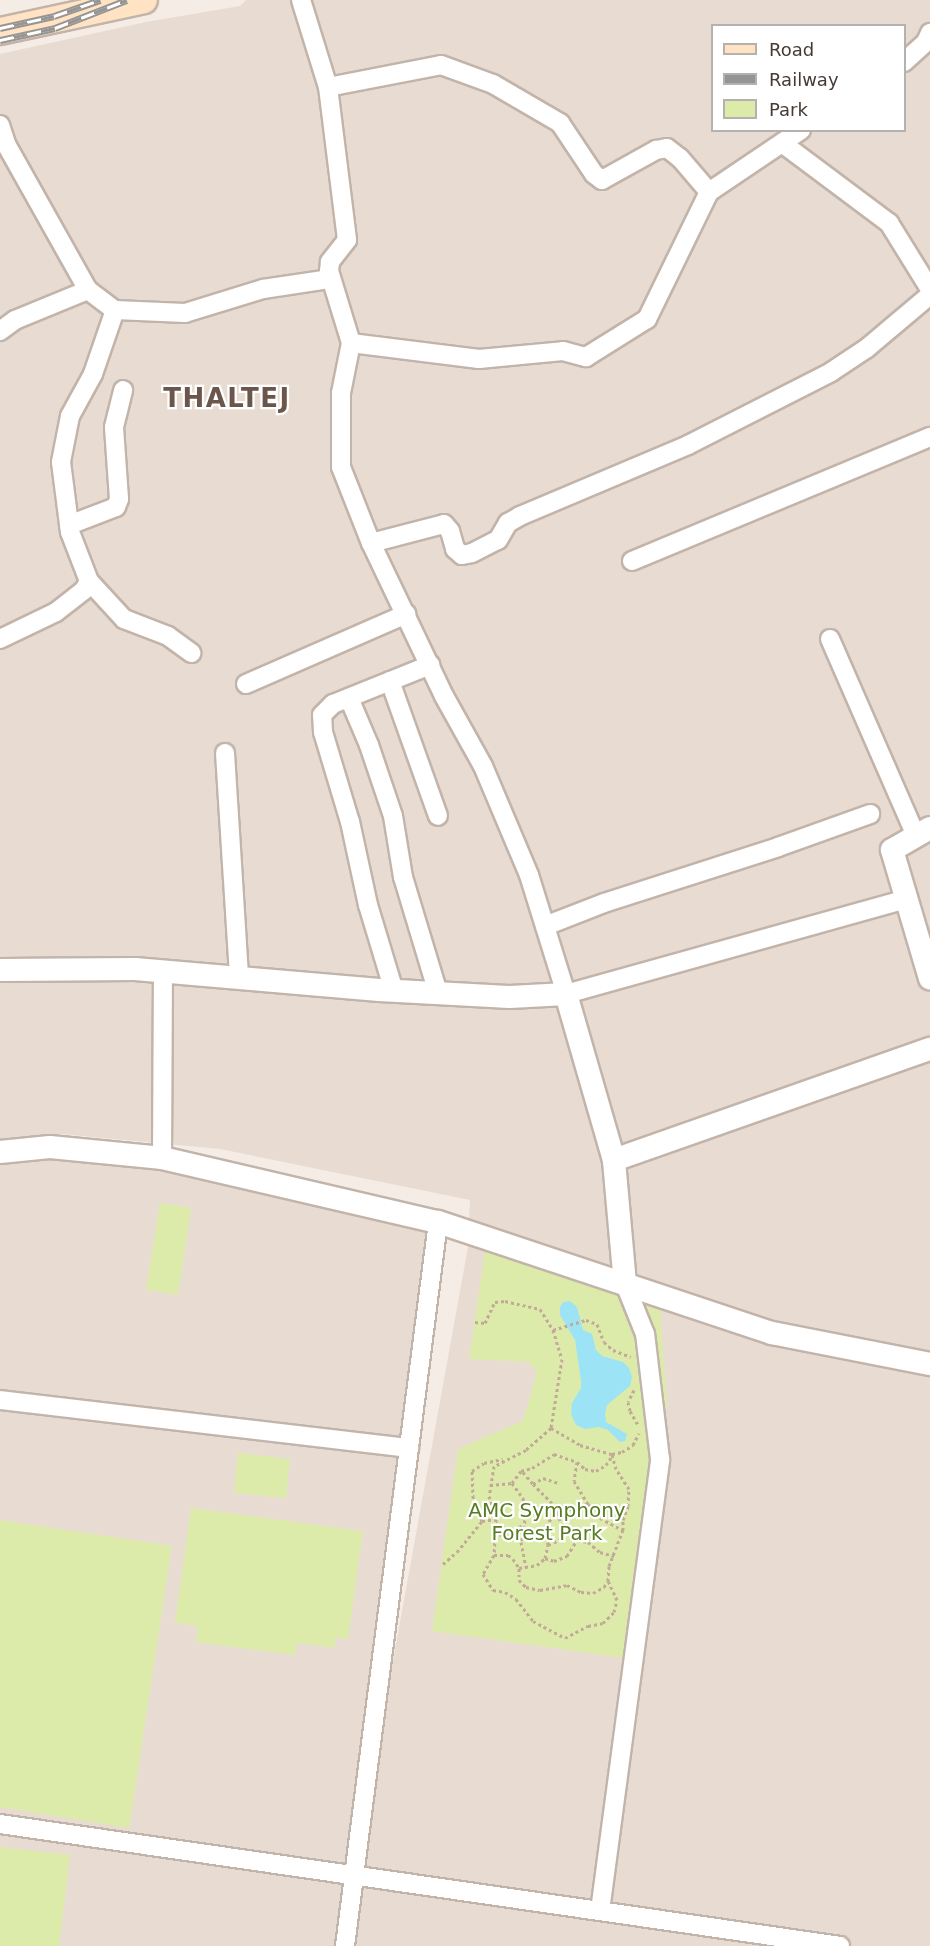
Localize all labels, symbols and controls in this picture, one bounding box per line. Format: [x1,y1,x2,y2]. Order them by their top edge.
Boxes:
legend [711,24,906,132]
text: Road [769,39,814,60]
text: Railway [769,69,839,90]
text: Park [769,99,808,120]
district label: THALTEJ [163,383,291,415]
park label: AMC Symphony Forest Park [468,1499,626,1546]

